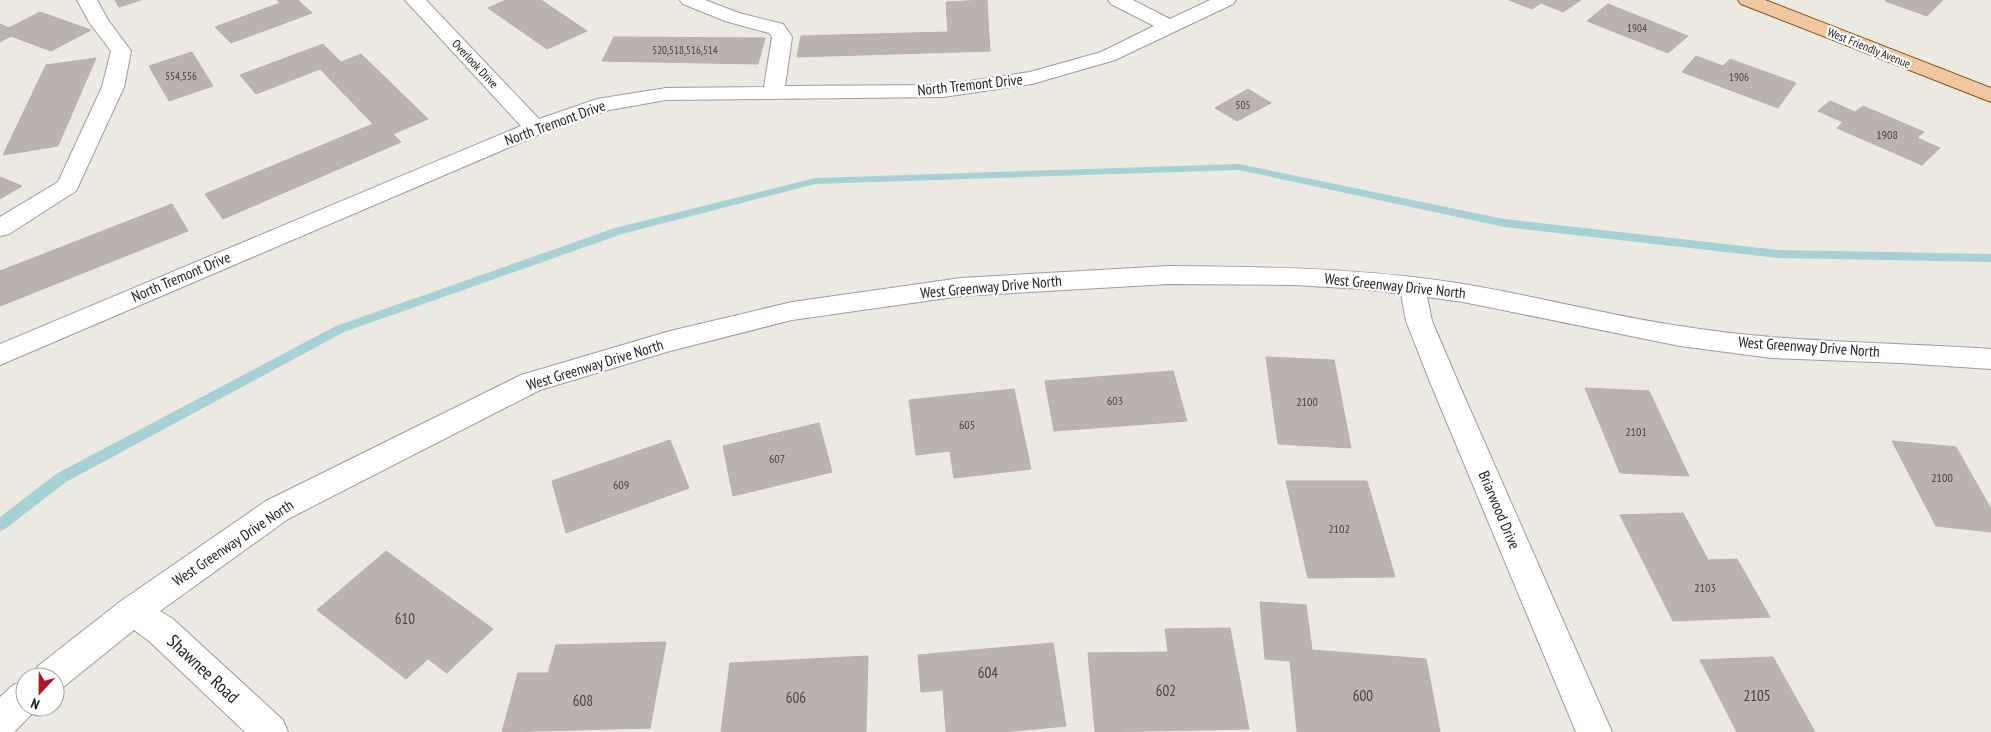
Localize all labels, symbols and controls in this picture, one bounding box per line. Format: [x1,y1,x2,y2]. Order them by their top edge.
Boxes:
house number: 1904 [1627,21,1647,35]
street label: West Friendly Avenue [1825,24,1913,71]
street label: Overlook Drive [449,36,502,91]
house number: 520,518,516,514 [652,43,718,57]
house number: 554,556 [165,69,197,83]
street label: North Tremont Drive [916,70,1023,99]
house number: 1906 [1729,70,1749,84]
street label: North Tremont Drive [502,96,608,150]
house number: 505 [1236,98,1250,112]
house number: 1908 [1876,127,1898,142]
street label: North Tremont Drive [128,247,233,306]
street label: West Greenway Drive North [1324,269,1467,302]
street label: West Greenway Drive North [919,271,1062,302]
street label: West Greenway Drive North [1738,332,1880,361]
street label: West Greenway Drive North [524,335,665,394]
house number: 603 [1107,393,1123,408]
house number: 2100 [1296,394,1318,409]
house number: 605 [959,417,975,432]
house number: 2101 [1625,424,1647,439]
house number: 607 [769,451,785,466]
street label: Briarwood Drive [1474,468,1524,552]
house number: 2100 [1931,470,1953,485]
house number: 609 [613,477,629,492]
street label: West Greenway Drive North [169,495,297,590]
house number: 2102 [1328,521,1350,536]
house number: 2103 [1694,580,1716,595]
house number: 610 [395,609,415,628]
street label: Shawnee Road [162,629,244,708]
house number: 604 [978,663,998,682]
north arrow [15,667,65,717]
house number: 602 [1156,681,1176,700]
house number: 600 [1353,686,1373,705]
house number: 2105 [1743,686,1771,705]
house number: 606 [786,688,806,707]
house number: 608 [573,691,593,710]
text: N [28,694,42,714]

